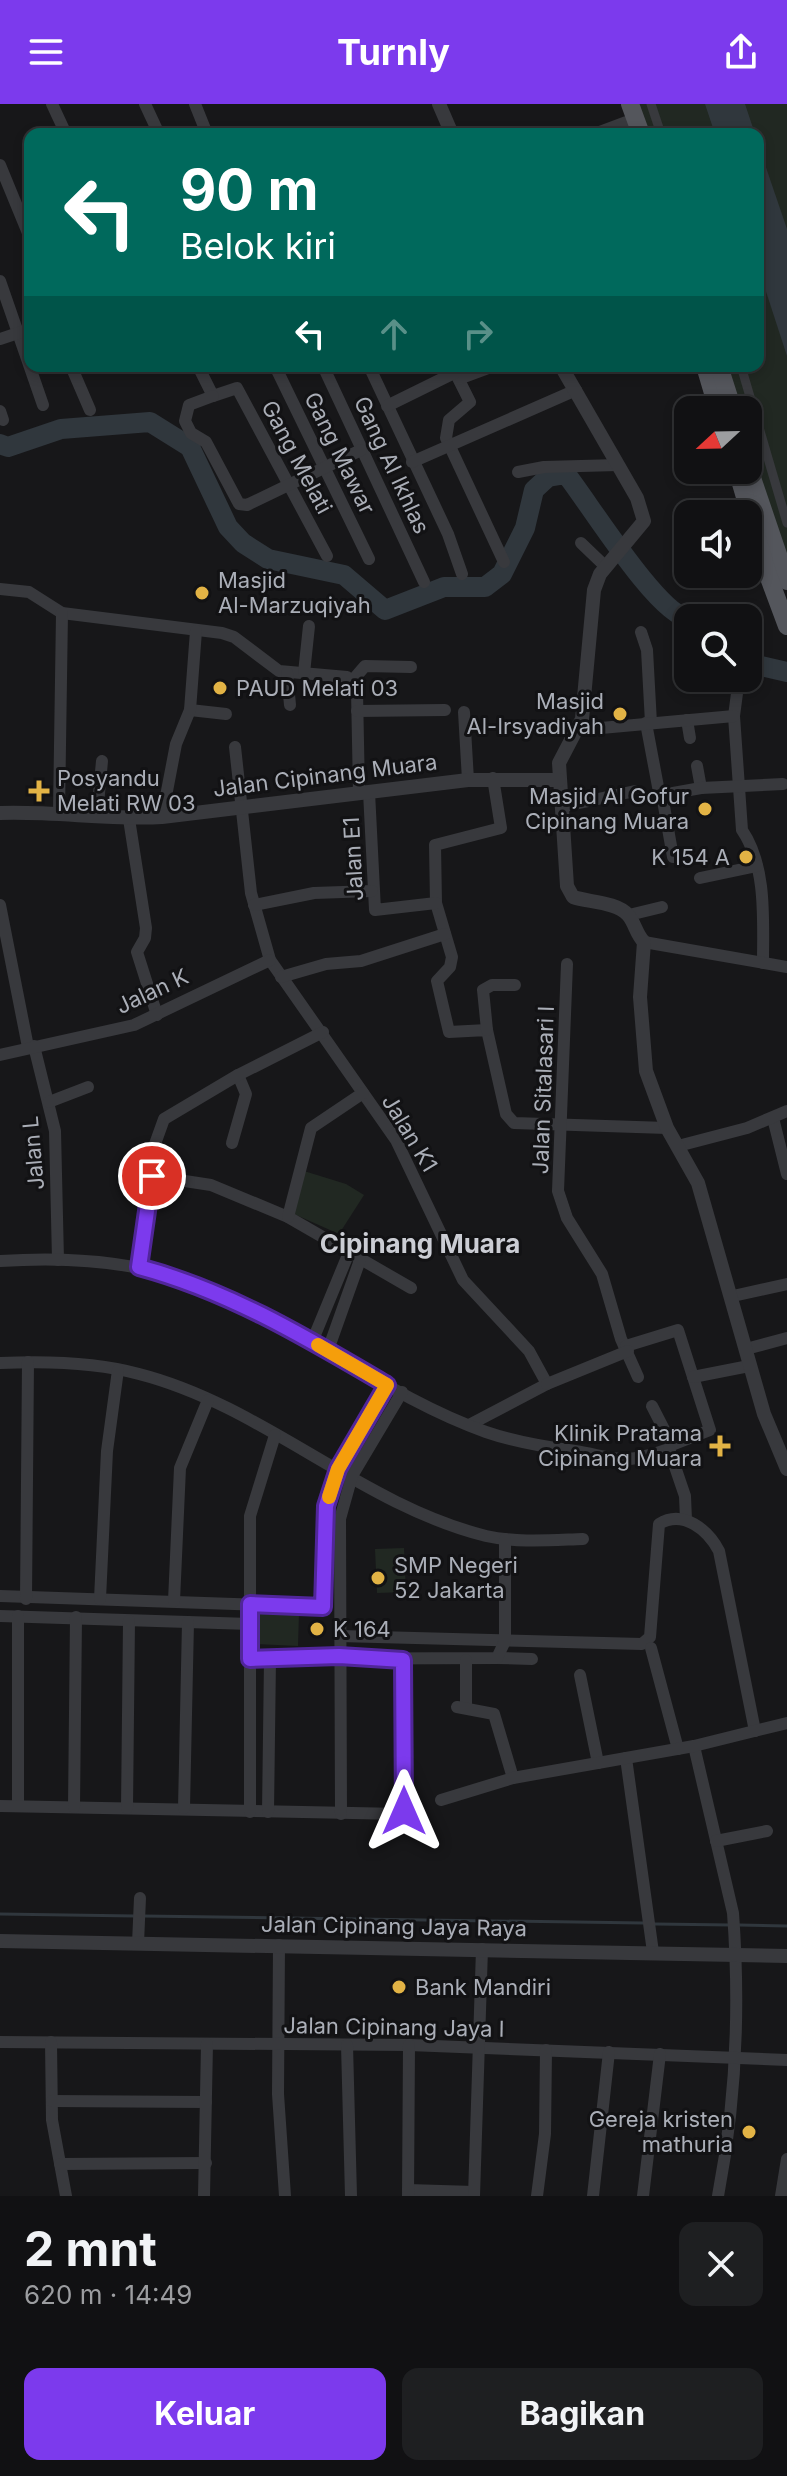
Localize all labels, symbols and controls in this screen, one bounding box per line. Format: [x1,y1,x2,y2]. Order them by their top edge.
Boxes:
icon: menu [24,30,68,74]
text: Turnly [337,30,450,74]
icon: share [719,30,763,74]
text: 90 m [180,156,319,224]
icon: left [48,160,152,264]
text: Belok kiri [180,224,336,268]
icon: left [288,312,332,356]
icon: ahead [372,312,416,356]
icon: right [456,312,500,356]
street label: Gang Mawar [299,388,381,518]
street label: Gang Al Ikhlas [349,392,435,538]
street label: Gang Melati [256,396,338,518]
north arrow [674,396,762,484]
map controls [674,396,762,692]
button: sound [674,500,762,588]
place label: Masjid Al-Marzuqiyah [218,567,371,618]
marker: Masjid Al-Marzuqiyah [193,584,211,602]
button: search [674,604,762,692]
place label: PAUD Melati 03 [236,675,398,701]
marker: PAUD Melati 03 [211,679,229,697]
place label: Masjid Al-Irsyadiyah [467,688,604,739]
marker: Masjid Al-Irsyadiyah [611,705,629,723]
street label: Jalan Cipinang Muara [211,748,439,802]
place label: Posyandu Melati RW 03 [57,765,196,816]
marker: Posyandu Melati RW 03 [28,780,50,802]
place label: Masjid Al Gofur Cipinang Muara [525,783,689,834]
marker: Masjid Al Gofur Cipinang Muara [696,800,714,818]
street label: Jalan E1 [338,816,368,902]
place label: K 154 A [651,844,730,870]
marker: K 154 A [737,848,755,866]
street label: Jalan K [112,963,192,1019]
street label: Jalan Sitalasari I [527,1005,559,1175]
street label: Jalan K1 [377,1090,443,1176]
street label: Jalan L [17,1115,49,1191]
pin [118,1142,186,1210]
icon: arrive [130,1154,174,1198]
district label: Cipinang Muara [320,1228,520,1259]
place label: Klinik Pratama Cipinang Muara [538,1420,702,1471]
marker: Klinik Pratama Cipinang Muara [709,1435,731,1457]
place label: SMP Negeri 52 Jakarta [394,1552,518,1603]
marker: SMP Negeri 52 Jakarta [369,1569,387,1587]
place label: K 164 [333,1616,391,1642]
marker: K 164 [308,1620,326,1638]
position arrow [362,1769,446,1853]
street label: Jalan Cipinang Jaya Raya [261,1911,527,1941]
place label: Bank Mandiri [415,1974,551,2000]
marker: Bank Mandiri [390,1978,408,1996]
street label: Jalan Cipinang Jaya I [283,2012,505,2042]
place label: Gereja kristen mathuria [589,2106,733,2157]
marker: Gereja kristen mathuria [740,2123,758,2141]
text: 2 mnt [24,2219,157,2278]
button: close [679,2222,763,2306]
text: 620 m · 14:49 [24,2279,192,2310]
button: Keluar [24,2368,386,2460]
button: Bagikan [402,2368,763,2460]

